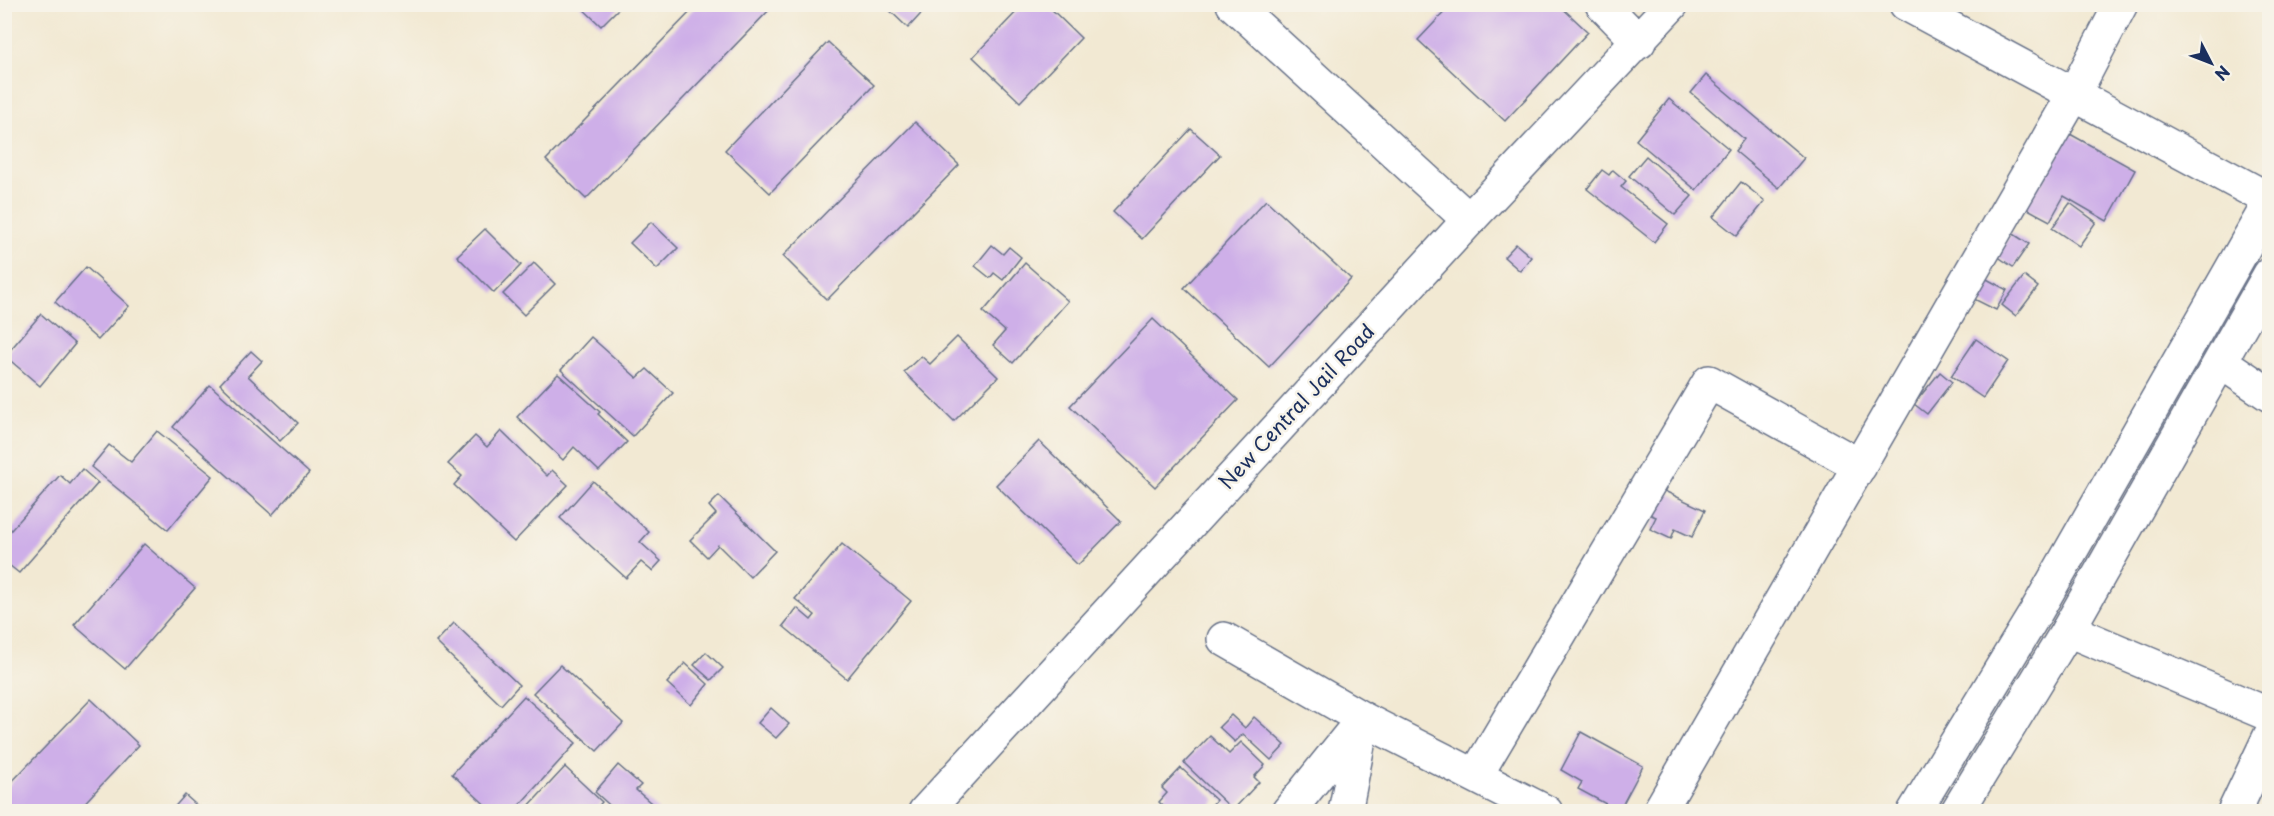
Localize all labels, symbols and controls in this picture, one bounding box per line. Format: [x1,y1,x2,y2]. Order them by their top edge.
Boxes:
north arrow [2181,33,2241,93]
text: N [2210,61,2236,86]
street label: New Central Jail Road [1211,317,1381,496]

